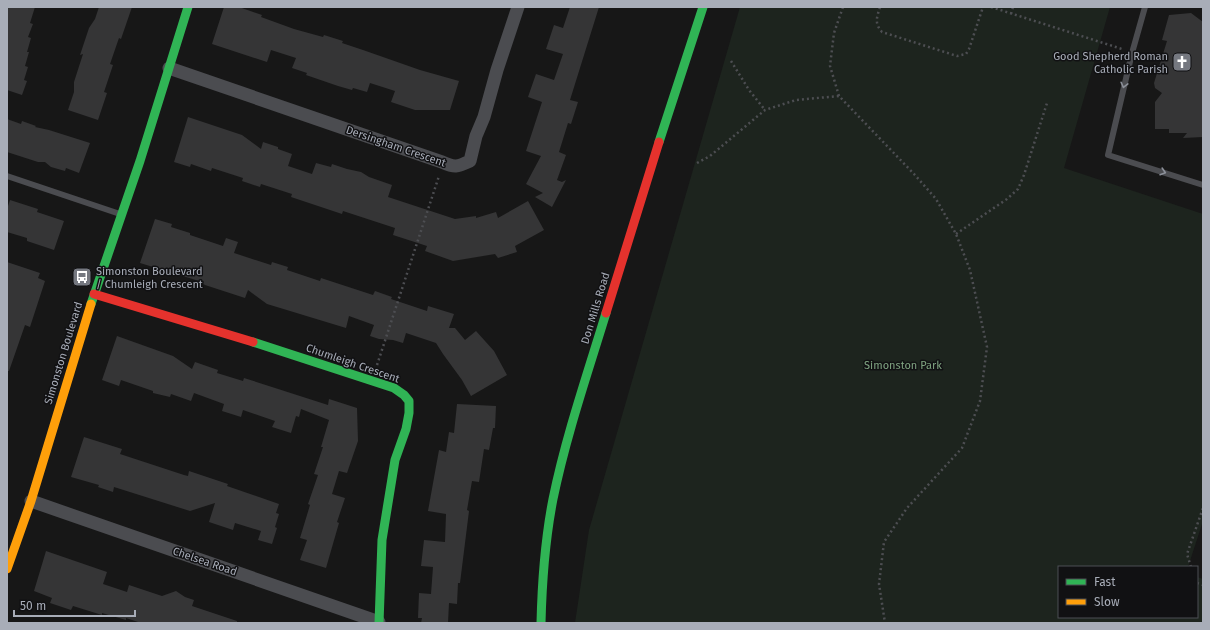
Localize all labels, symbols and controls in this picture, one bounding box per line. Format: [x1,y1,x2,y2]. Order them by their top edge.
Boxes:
place label: Good Shepherd Roman Catholic Parish [1053,50,1168,76]
church icon: Good Shepherd Roman Catholic Parish [1171,51,1193,73]
one-way arrow [1121,82,1129,88]
street label: Dersingham Crescent [344,123,448,170]
one-way arrow [1159,167,1166,176]
place label: Simonston Boulevard / Chumleigh Crescent [96,265,203,291]
bus stop icon: Simonston Boulevard / Chumleigh Crescent [71,266,93,288]
street label: Don Mills Road [578,271,613,346]
street label: Simonston Boulevard [42,300,85,406]
street label: Chumleigh Crescent [304,341,401,386]
park label: Simonston Park [864,359,942,372]
street label: Chelsea Road [171,544,239,579]
legend [1058,566,1198,618]
text: Fast [1094,575,1116,589]
scale bar [14,592,135,618]
text: Slow [1094,595,1120,609]
text: 50 m [20,599,46,613]

